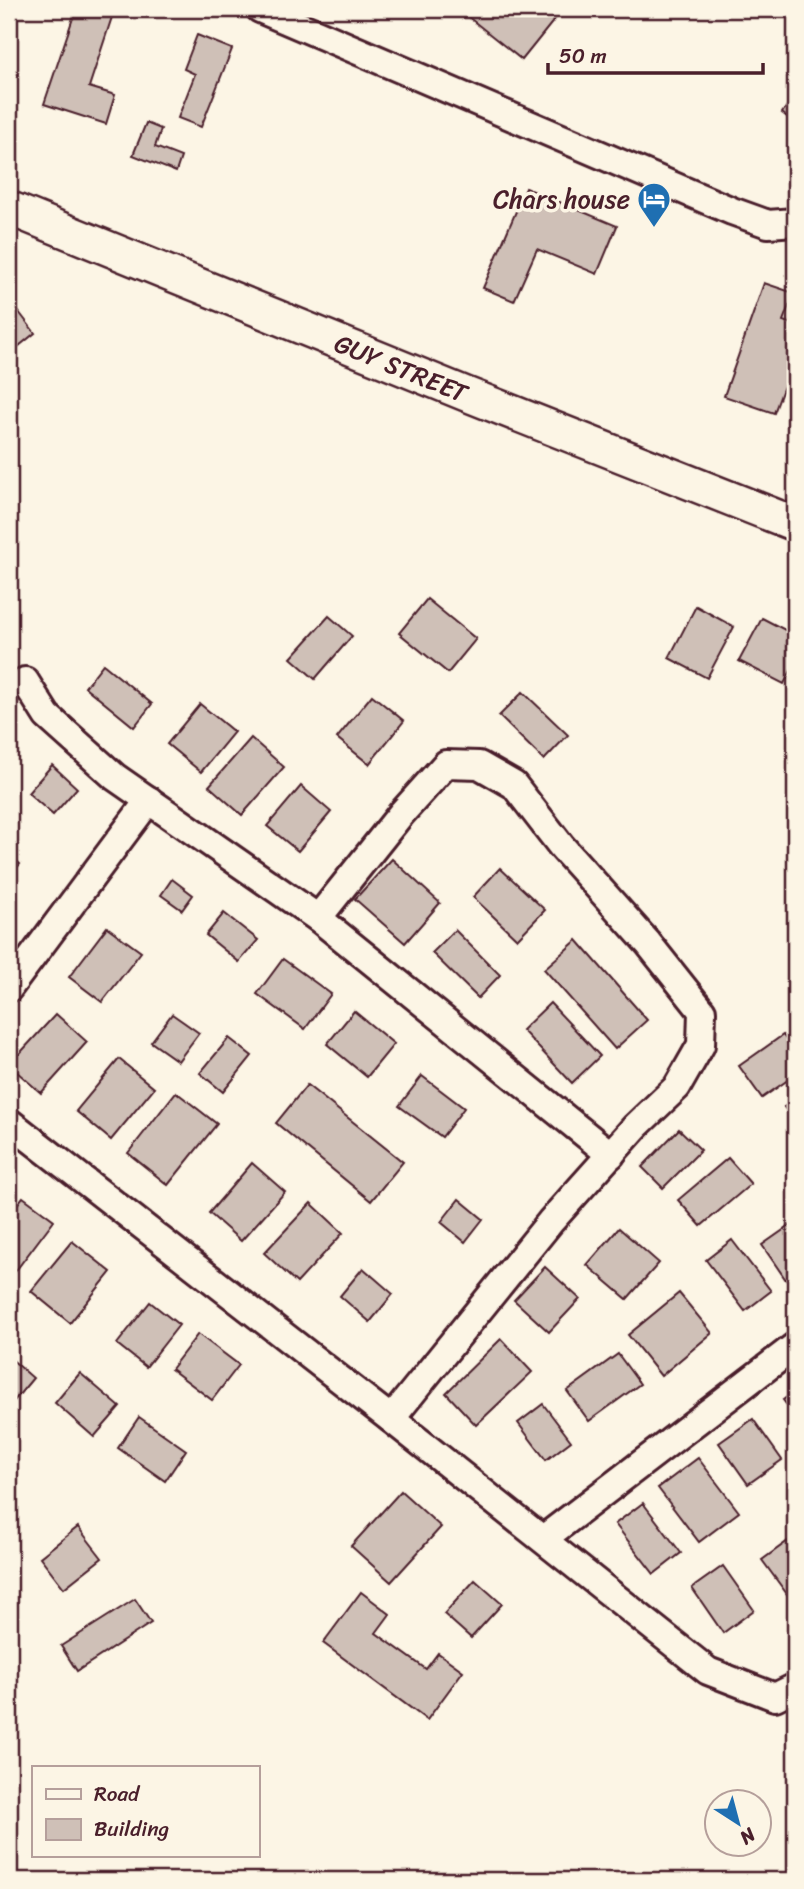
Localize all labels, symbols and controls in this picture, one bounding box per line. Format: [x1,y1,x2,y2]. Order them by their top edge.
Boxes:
scale bar [548,32,764,76]
text: 50 m [559,37,607,75]
place label: Chars house [493,176,630,222]
hotel icon: Chars house [635,180,673,229]
street label: GUY STREET [327,320,477,416]
legend [32,1766,259,1857]
text: Road [94,1775,141,1813]
north arrow [702,1787,772,1857]
text: Building [94,1810,170,1848]
text: N [732,1819,764,1854]

